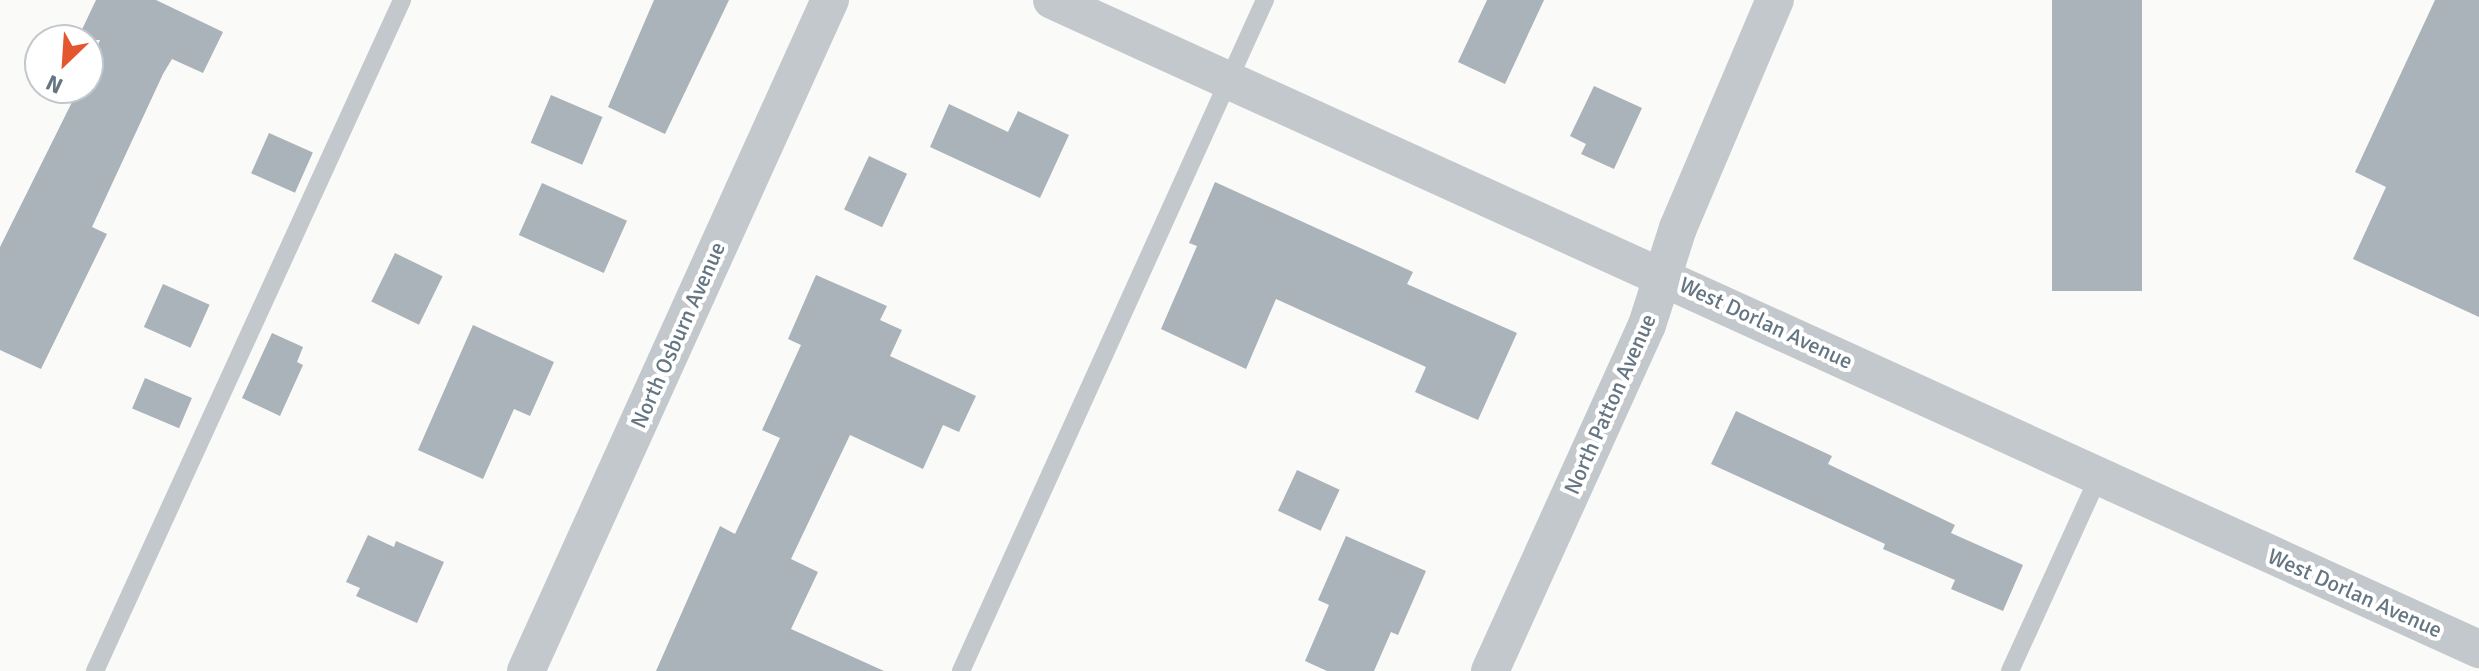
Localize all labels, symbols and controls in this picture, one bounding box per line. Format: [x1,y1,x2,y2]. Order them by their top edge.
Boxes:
north arrow [24,24,104,104]
text: N [42,69,67,100]
street label: North Osburn Avenue [625,238,731,432]
street label: West Dorlan Avenue [1675,271,1857,375]
street label: North Patton Avenue [1558,310,1662,498]
street label: West Dorlan Avenue [2264,543,2446,643]

